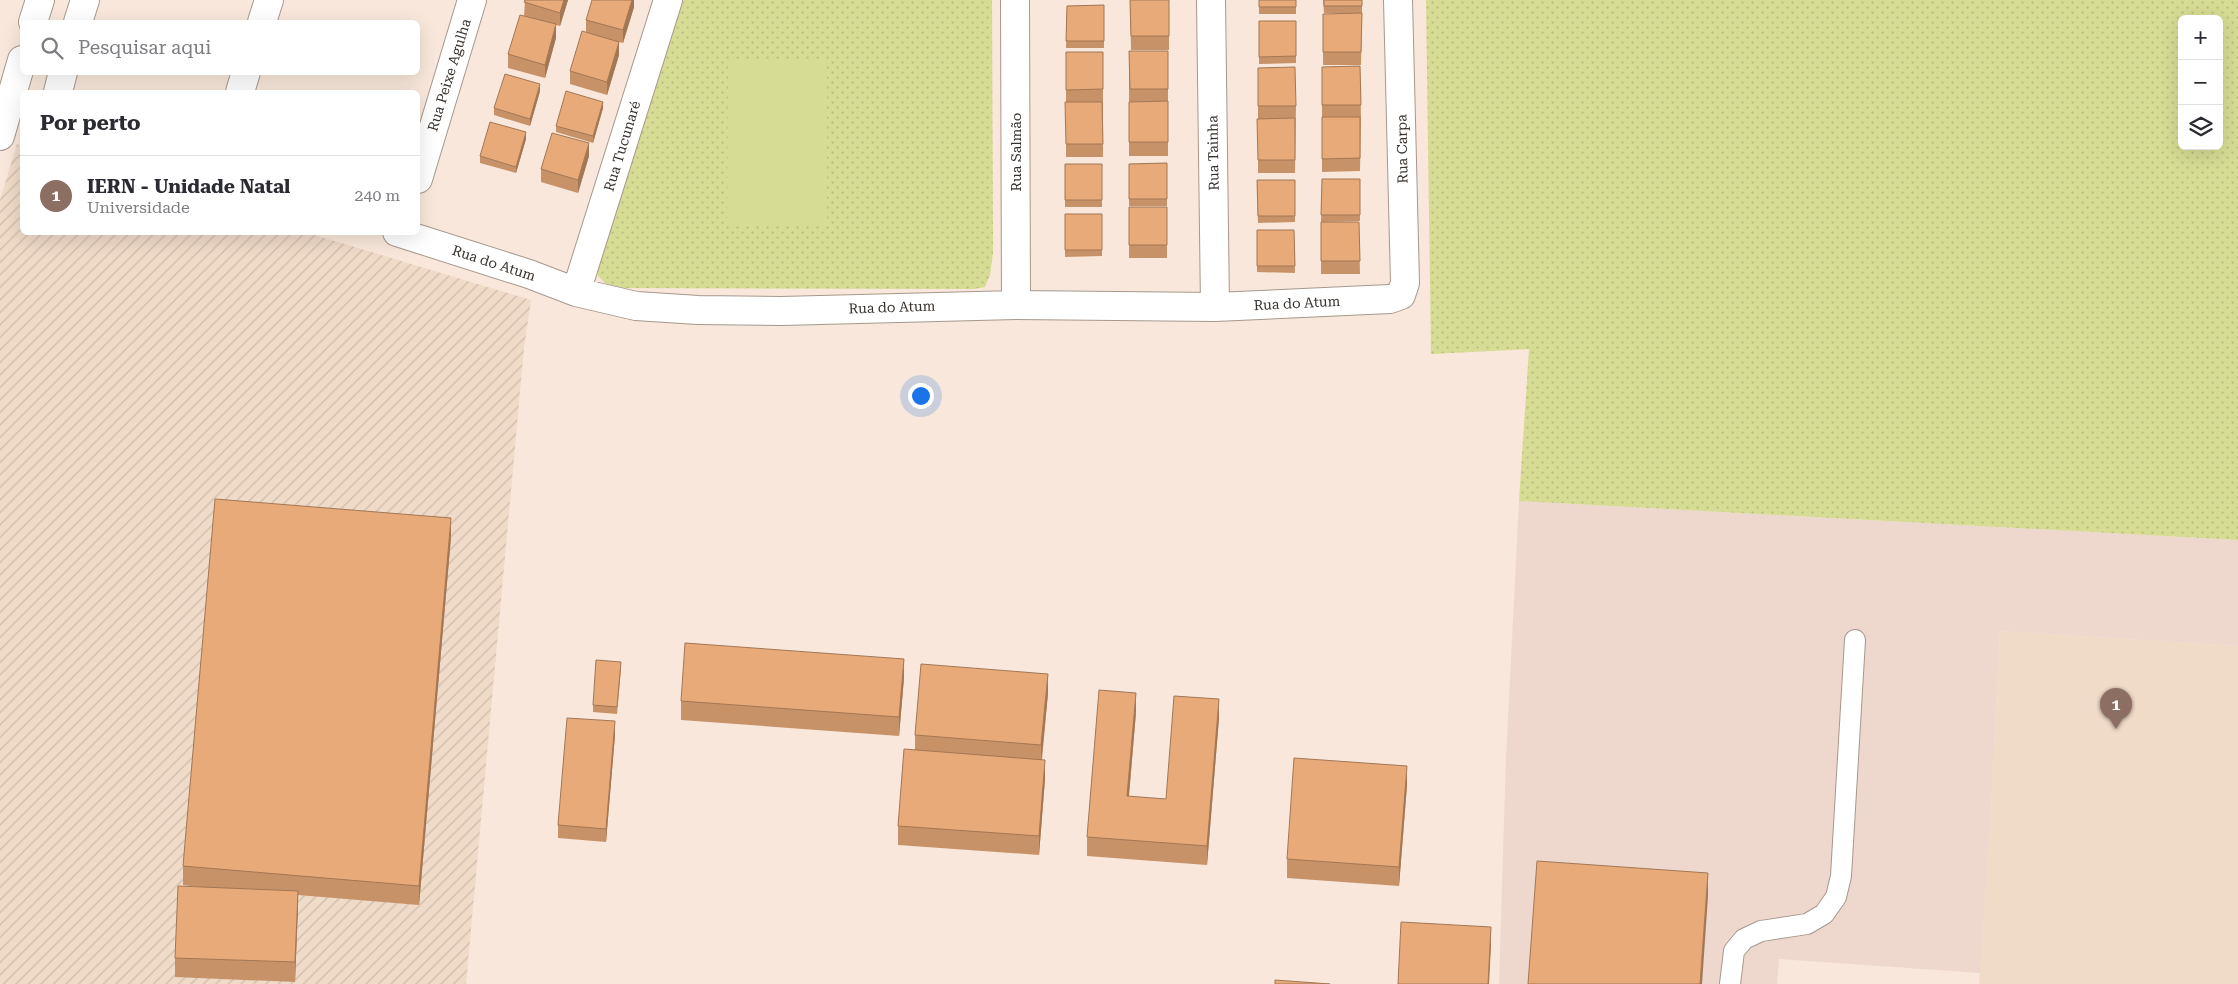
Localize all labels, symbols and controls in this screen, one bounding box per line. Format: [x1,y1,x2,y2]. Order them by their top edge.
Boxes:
map controls [2178,15,2223,150]
button: + [2178,15,2223,60]
street label: Rua Peixe Agulha [424,16,474,133]
search box [20,20,420,75]
icon: search [38,34,66,62]
text: Pesquisar aqui [78,36,211,59]
button: − [2178,60,2223,105]
street label: Rua Tucunaré [601,99,643,193]
button: layers [2178,105,2223,150]
text: Por perto [40,111,141,135]
street label: Rua Salmão [1008,113,1024,191]
street label: Rua Carpa [1393,114,1411,184]
street label: Rua Tainha [1204,115,1222,191]
text: IERN - Unidade Natal [87,175,290,198]
text: 1 [52,186,60,205]
text: 240 m [354,186,400,205]
text: Universidade [87,198,190,217]
street label: Rua do Atum [450,242,538,284]
street label: Rua do Atum [1253,293,1341,313]
street label: Rua do Atum [848,297,936,317]
your location [908,383,934,409]
pin: 1 [2100,688,2132,729]

